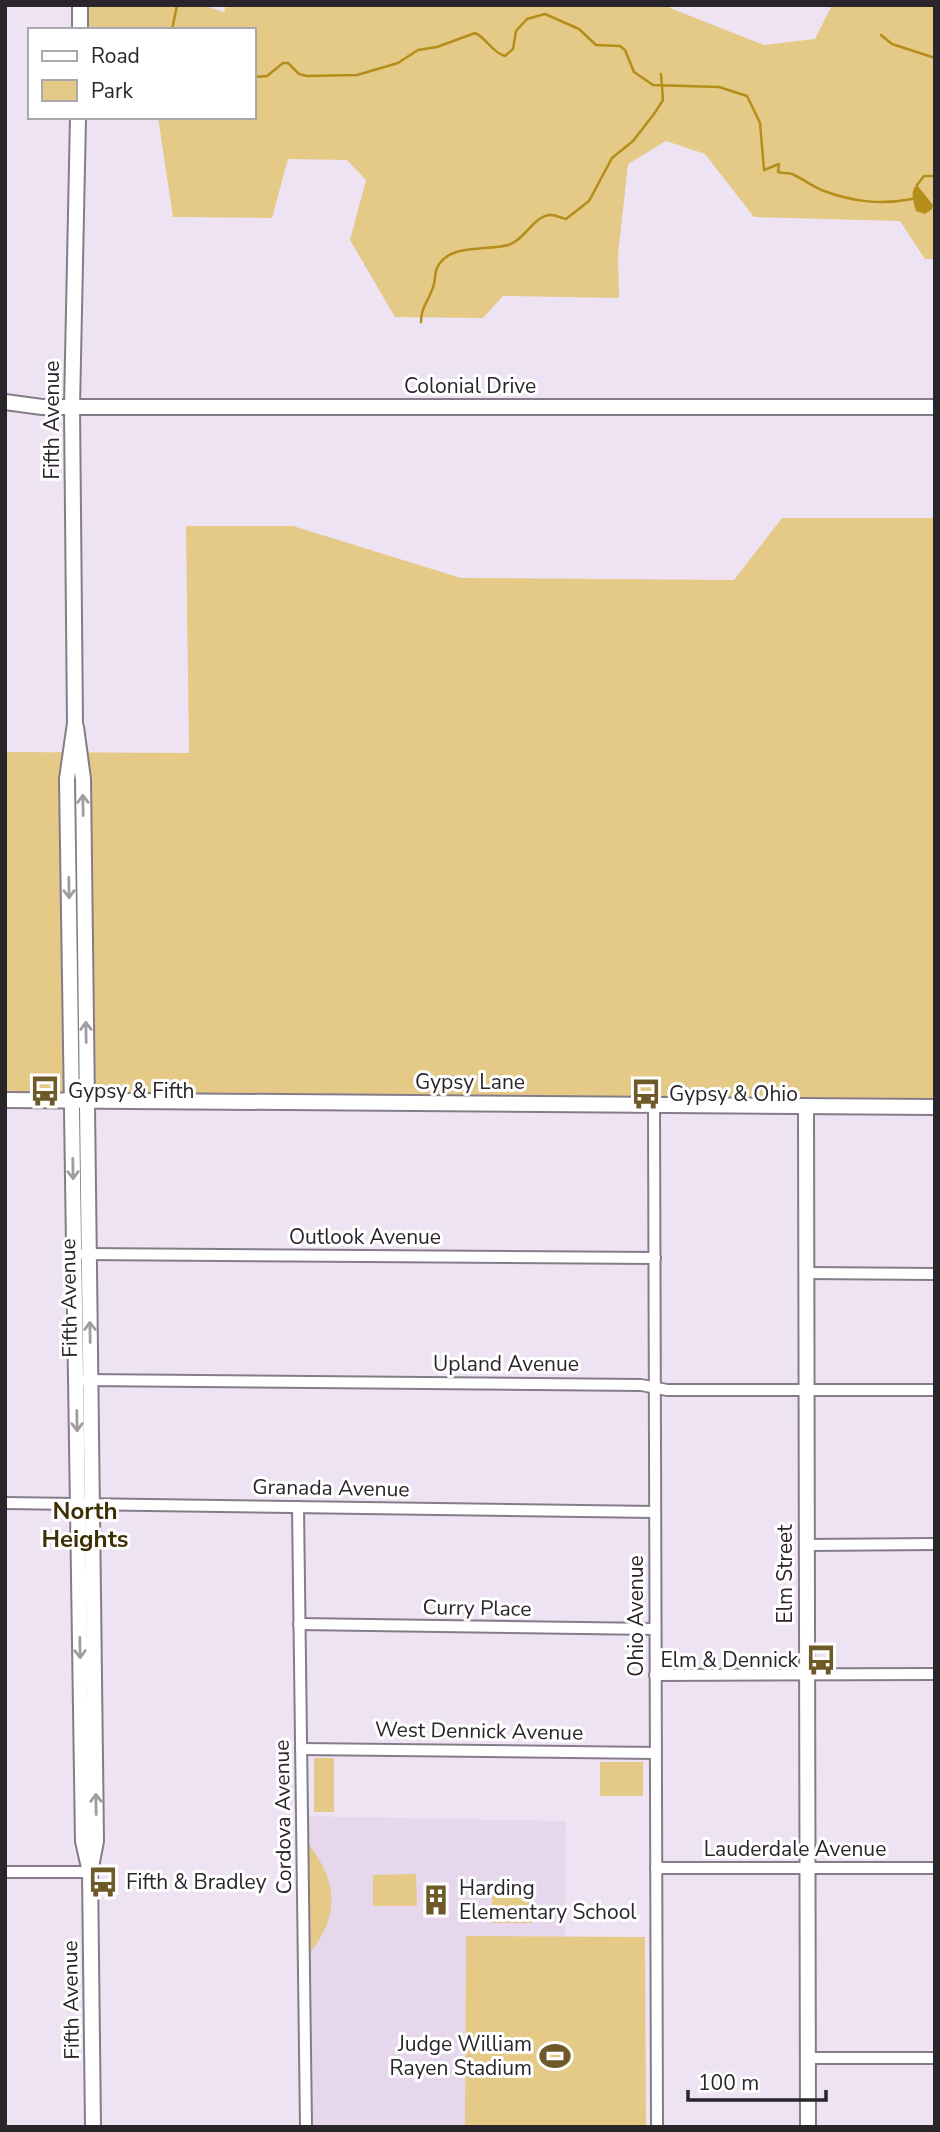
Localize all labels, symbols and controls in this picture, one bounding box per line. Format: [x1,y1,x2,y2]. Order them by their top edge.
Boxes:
legend [28,28,256,119]
text: Road [91,42,140,70]
text: Park [91,77,133,105]
street label: Fifth Avenue [38,360,66,480]
street label: Colonial Drive [404,372,536,400]
one-way arrow [76,794,90,817]
one-way arrow [62,876,76,899]
one-way arrow [79,1021,92,1044]
street label: Gypsy Lane [415,1068,525,1096]
bus stop icon: Gypsy & Fifth [28,1074,62,1108]
place label: Gypsy & Fifth [68,1077,194,1105]
bus stop icon: Gypsy & Ohio [629,1077,663,1111]
place label: Gypsy & Ohio [669,1080,798,1108]
one-way arrow [67,1157,80,1180]
street label: Outlook Avenue [289,1223,441,1251]
street label: Fifth Avenue [54,1238,84,1358]
one-way arrow [83,1321,97,1344]
street label: Upland Avenue [433,1350,579,1378]
one-way arrow [70,1409,84,1432]
street label: Granada Avenue [252,1473,410,1503]
district label: North Heights [41,1495,129,1555]
street label: Elm Street [771,1524,799,1624]
street label: Ohio Avenue [622,1555,650,1677]
street label: Curry Place [422,1593,532,1623]
one-way arrow [74,1636,87,1659]
bus stop icon: Elm & Dennick [804,1643,838,1677]
place label: Elm & Dennick [661,1646,798,1674]
street label: West Dennick Avenue [375,1715,583,1747]
street label: Cordova Avenue [268,1739,298,1895]
one-way arrow [89,1793,102,1816]
street label: Lauderdale Avenue [704,1835,886,1863]
bus stop icon: Fifth & Bradley [86,1865,120,1899]
place label: Fifth & Bradley [126,1868,267,1896]
place label: Harding Elementary School [459,1874,637,1926]
building icon: Harding Elementary School [419,1883,453,1917]
street label: Fifth Avenue [56,1940,86,2060]
place label: Judge William Rayen Stadium [390,2030,532,2082]
sports icon: Judge William Rayen Stadium [538,2039,572,2073]
scale bar [688,2058,826,2102]
text: 100 m [698,2069,759,2097]

